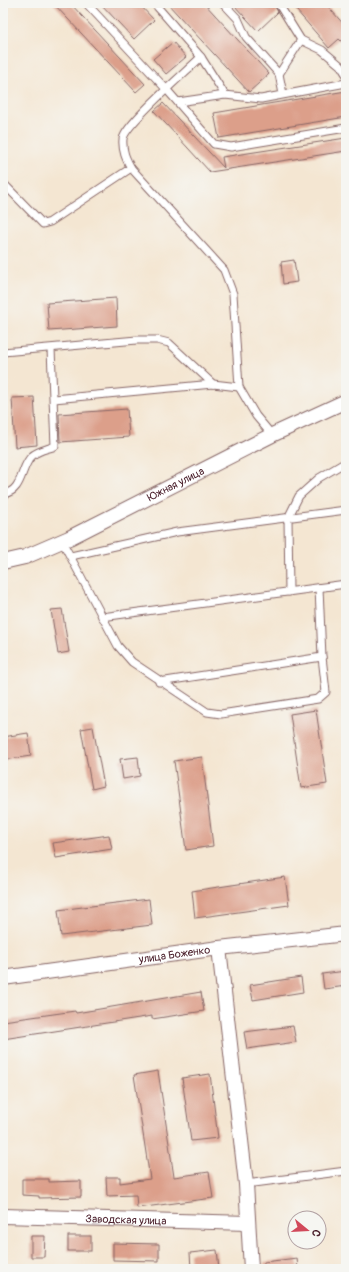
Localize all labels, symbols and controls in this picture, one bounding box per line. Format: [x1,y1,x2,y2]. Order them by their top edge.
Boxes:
street label: Южная улица [145,465,206,504]
street label: улица Боженко [137,943,211,966]
north arrow [287,1210,327,1250]
street label: Заводская улица [85,1212,167,1228]
text: С [309,1228,323,1238]

